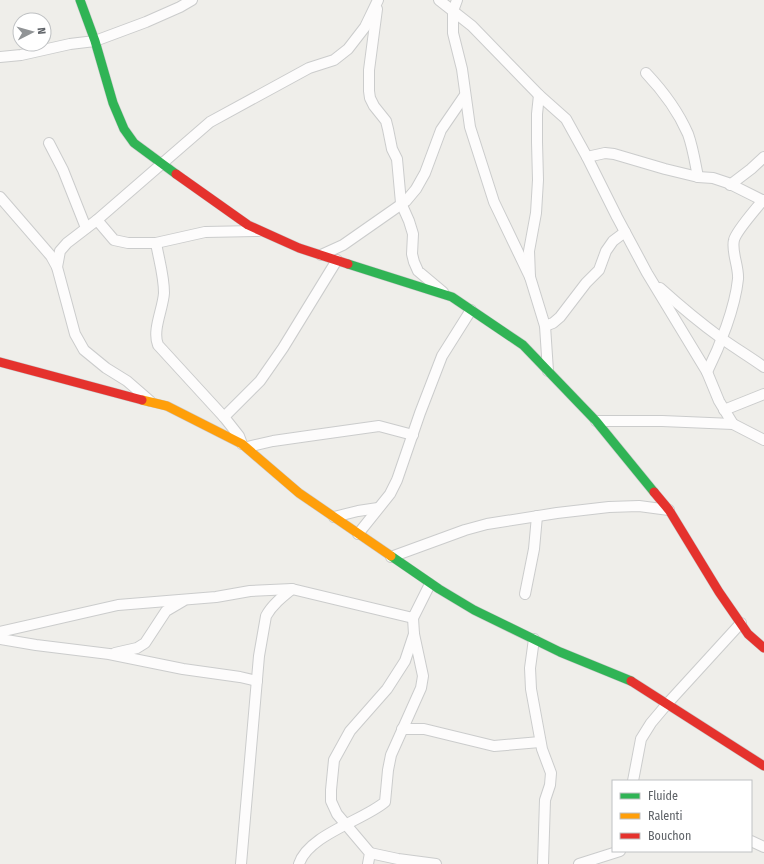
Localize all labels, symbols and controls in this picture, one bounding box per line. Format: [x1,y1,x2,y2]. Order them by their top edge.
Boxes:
north arrow [12,12,52,52]
text: N [35,27,48,35]
legend [612,780,752,852]
text: Fluide [648,789,678,803]
text: Ralenti [648,809,683,823]
text: Bouchon [648,829,691,843]

